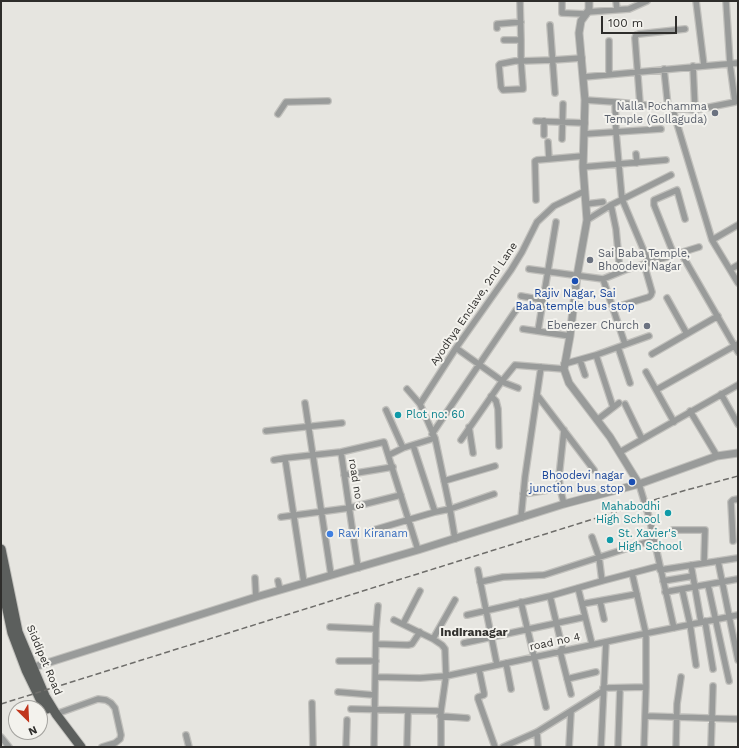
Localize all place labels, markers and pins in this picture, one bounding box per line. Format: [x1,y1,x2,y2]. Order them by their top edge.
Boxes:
place label: Nalla Pochamma Temple (Gollaguda) [604,100,707,126]
marker: Nalla Pochamma Temple (Gollaguda) [710,108,720,118]
place label: Sai Baba Temple, Bhoodevi Nagar [598,247,690,273]
marker: Sai Baba Temple, Bhoodevi Nagar [585,255,595,265]
marker: Rajiv Nagar, Sai Baba temple bus stop [570,276,580,286]
place label: Rajiv Nagar, Sai Baba temple bus stop [515,287,635,313]
place label: Ebenezer Church [547,319,639,333]
marker: Ebenezer Church [642,321,652,331]
place label: Plot no: 60 [406,408,465,422]
marker: Plot no: 60 [393,410,403,420]
place label: Bhoodevi nagar junction bus stop [529,469,624,495]
marker: Bhoodevi nagar junction bus stop [627,477,637,487]
place label: Mahabodhi High School [596,500,660,526]
marker: Mahabodhi High School [663,508,673,518]
place label: Ravi Kiranam [338,527,408,541]
place label: St. Xavier's High School [618,527,682,553]
marker: Ravi Kiranam [325,529,335,539]
marker: St. Xavier's High School [605,535,615,545]

